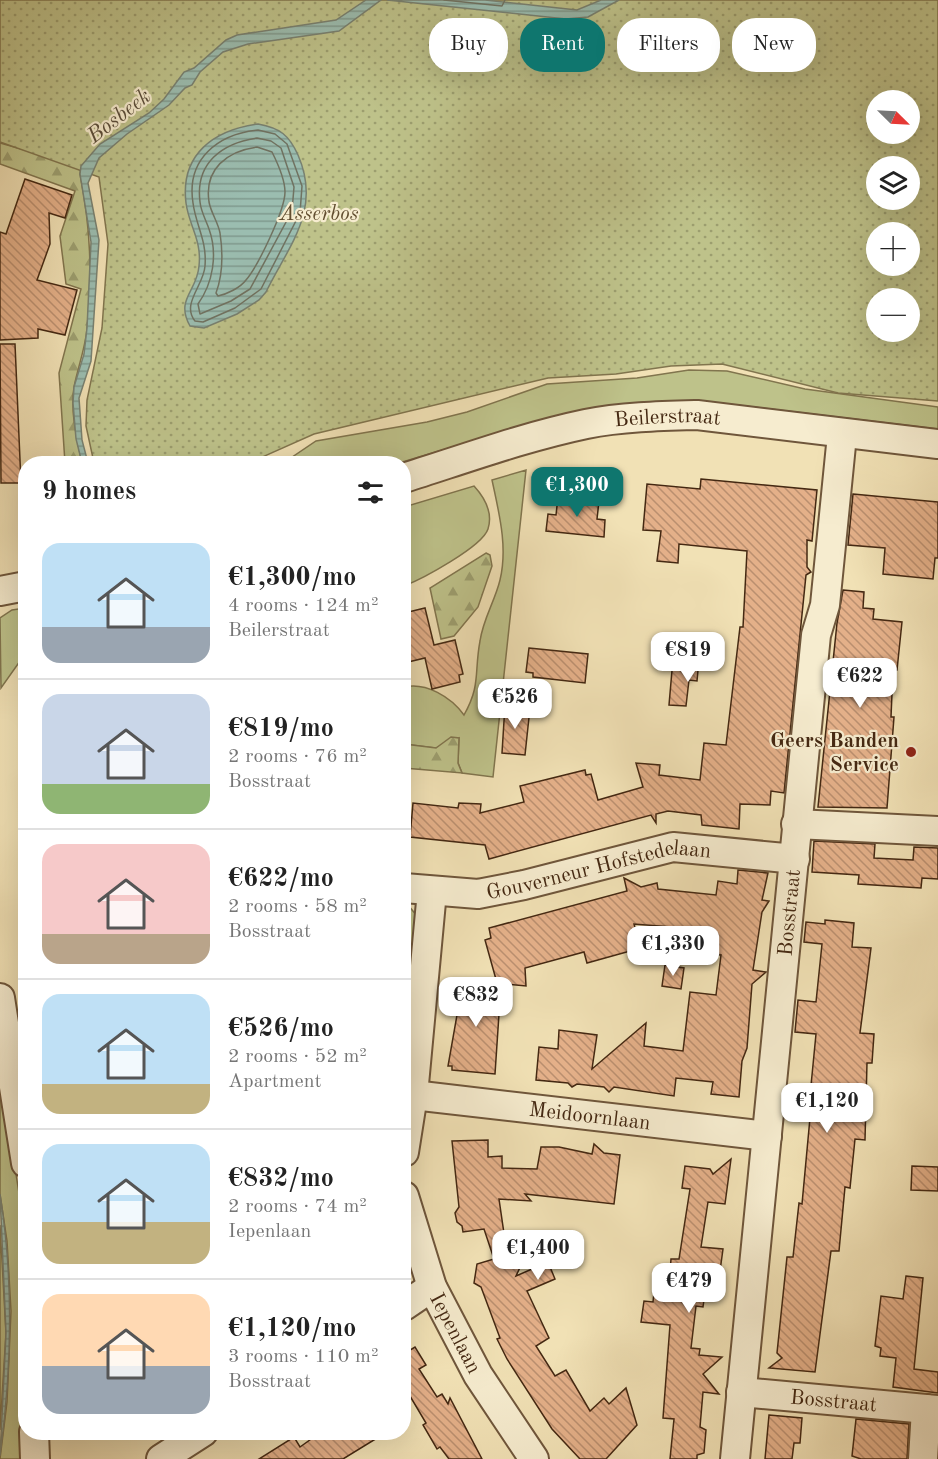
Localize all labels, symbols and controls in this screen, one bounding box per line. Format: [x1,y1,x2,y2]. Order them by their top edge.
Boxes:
chip: Buy [429,18,508,72]
chip: Rent [520,18,605,72]
chip: Filters [617,18,720,72]
chip: New [732,18,816,72]
water label: Bosbeek [83,85,155,149]
north arrow [866,90,920,144]
map controls [866,90,920,342]
button: layers [866,156,920,210]
park label: Asserbos [278,204,359,225]
button: + [866,222,920,276]
button: − [866,288,920,342]
street label: Beilerstraat [613,406,722,432]
pin: €1,300 [528,467,626,518]
icon: filters [354,476,387,509]
text: €1,300 [545,476,609,496]
text: 9 homes [42,479,136,505]
text: €1,300/mo [228,565,356,591]
icon: home [90,567,162,639]
text: 4 rooms · 124 m² [228,596,378,616]
text: Beilerstraat [228,621,330,641]
pin: €819 [652,632,724,683]
text: €819 [665,641,711,661]
pin: €622 [824,658,896,709]
text: €622 [837,667,883,687]
pin: €526 [479,679,551,730]
text: €526 [492,688,538,708]
text: €819/mo [228,716,334,742]
icon: home [90,718,162,790]
place label: Geers Banden Service [770,731,899,776]
marker: Geers Banden Service [904,745,918,759]
text: 2 rooms · 76 m² [228,747,367,767]
text: Bosstraat [228,772,311,792]
street label: Gouverneur Hofstedelaan [485,838,712,904]
text: €622/mo [228,866,334,892]
icon: home [90,868,162,940]
street label: Bosstraat [775,868,805,957]
text: 2 rooms · 58 m² [228,897,367,917]
text: Bosstraat [228,922,311,942]
pin: €1,330 [624,926,722,977]
text: €1,330 [641,935,705,955]
pin: €832 [440,977,512,1028]
text: €832 [453,986,499,1006]
text: €526/mo [228,1016,334,1042]
icon: home [90,1018,162,1090]
text: 2 rooms · 52 m² [228,1047,367,1067]
text: Apartment [228,1072,322,1092]
pin: €1,120 [778,1083,876,1134]
text: €1,120 [795,1092,859,1112]
street label: Meidoornlaan [528,1099,652,1134]
text: €832/mo [228,1166,334,1192]
icon: home [90,1168,162,1240]
text: 2 rooms · 74 m² [228,1197,367,1217]
text: Iepenlaan [228,1222,311,1242]
pin: €1,400 [489,1230,587,1281]
text: €1,400 [506,1239,570,1259]
pin: €479 [653,1263,725,1314]
text: €479 [666,1272,712,1292]
street label: Iepenlaan [425,1290,484,1377]
text: €1,120/mo [228,1316,356,1342]
icon: home [90,1318,162,1390]
text: 3 rooms · 110 m² [228,1347,378,1367]
text: Bosstraat [228,1372,311,1392]
street label: Bosstraat [789,1388,878,1416]

